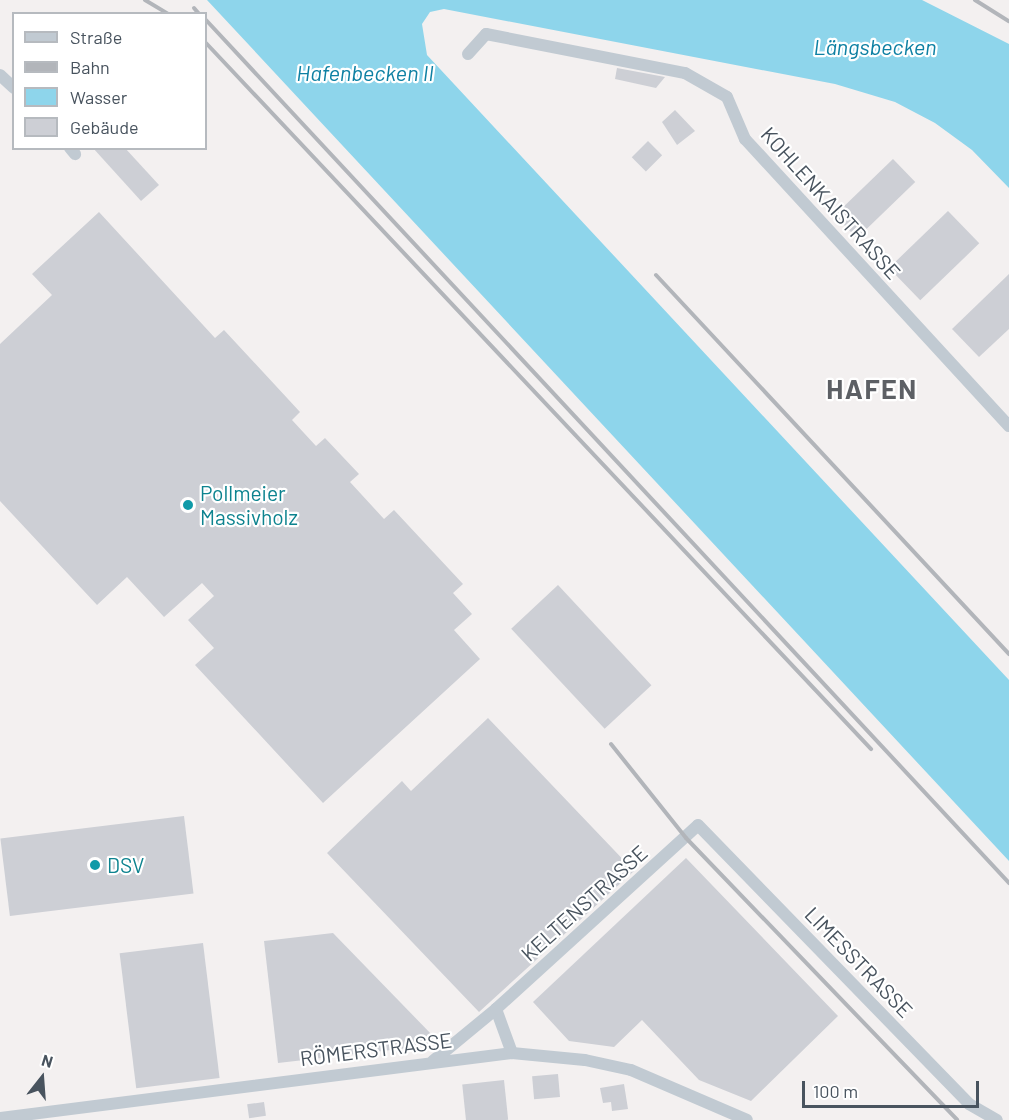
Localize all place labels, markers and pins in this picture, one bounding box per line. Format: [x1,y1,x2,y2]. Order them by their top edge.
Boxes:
place label: Pollmeier Massivholz [200,480,298,530]
marker: Pollmeier Massivholz [181,498,195,512]
place label: DSV [107,852,144,878]
marker: DSV [88,858,102,872]

